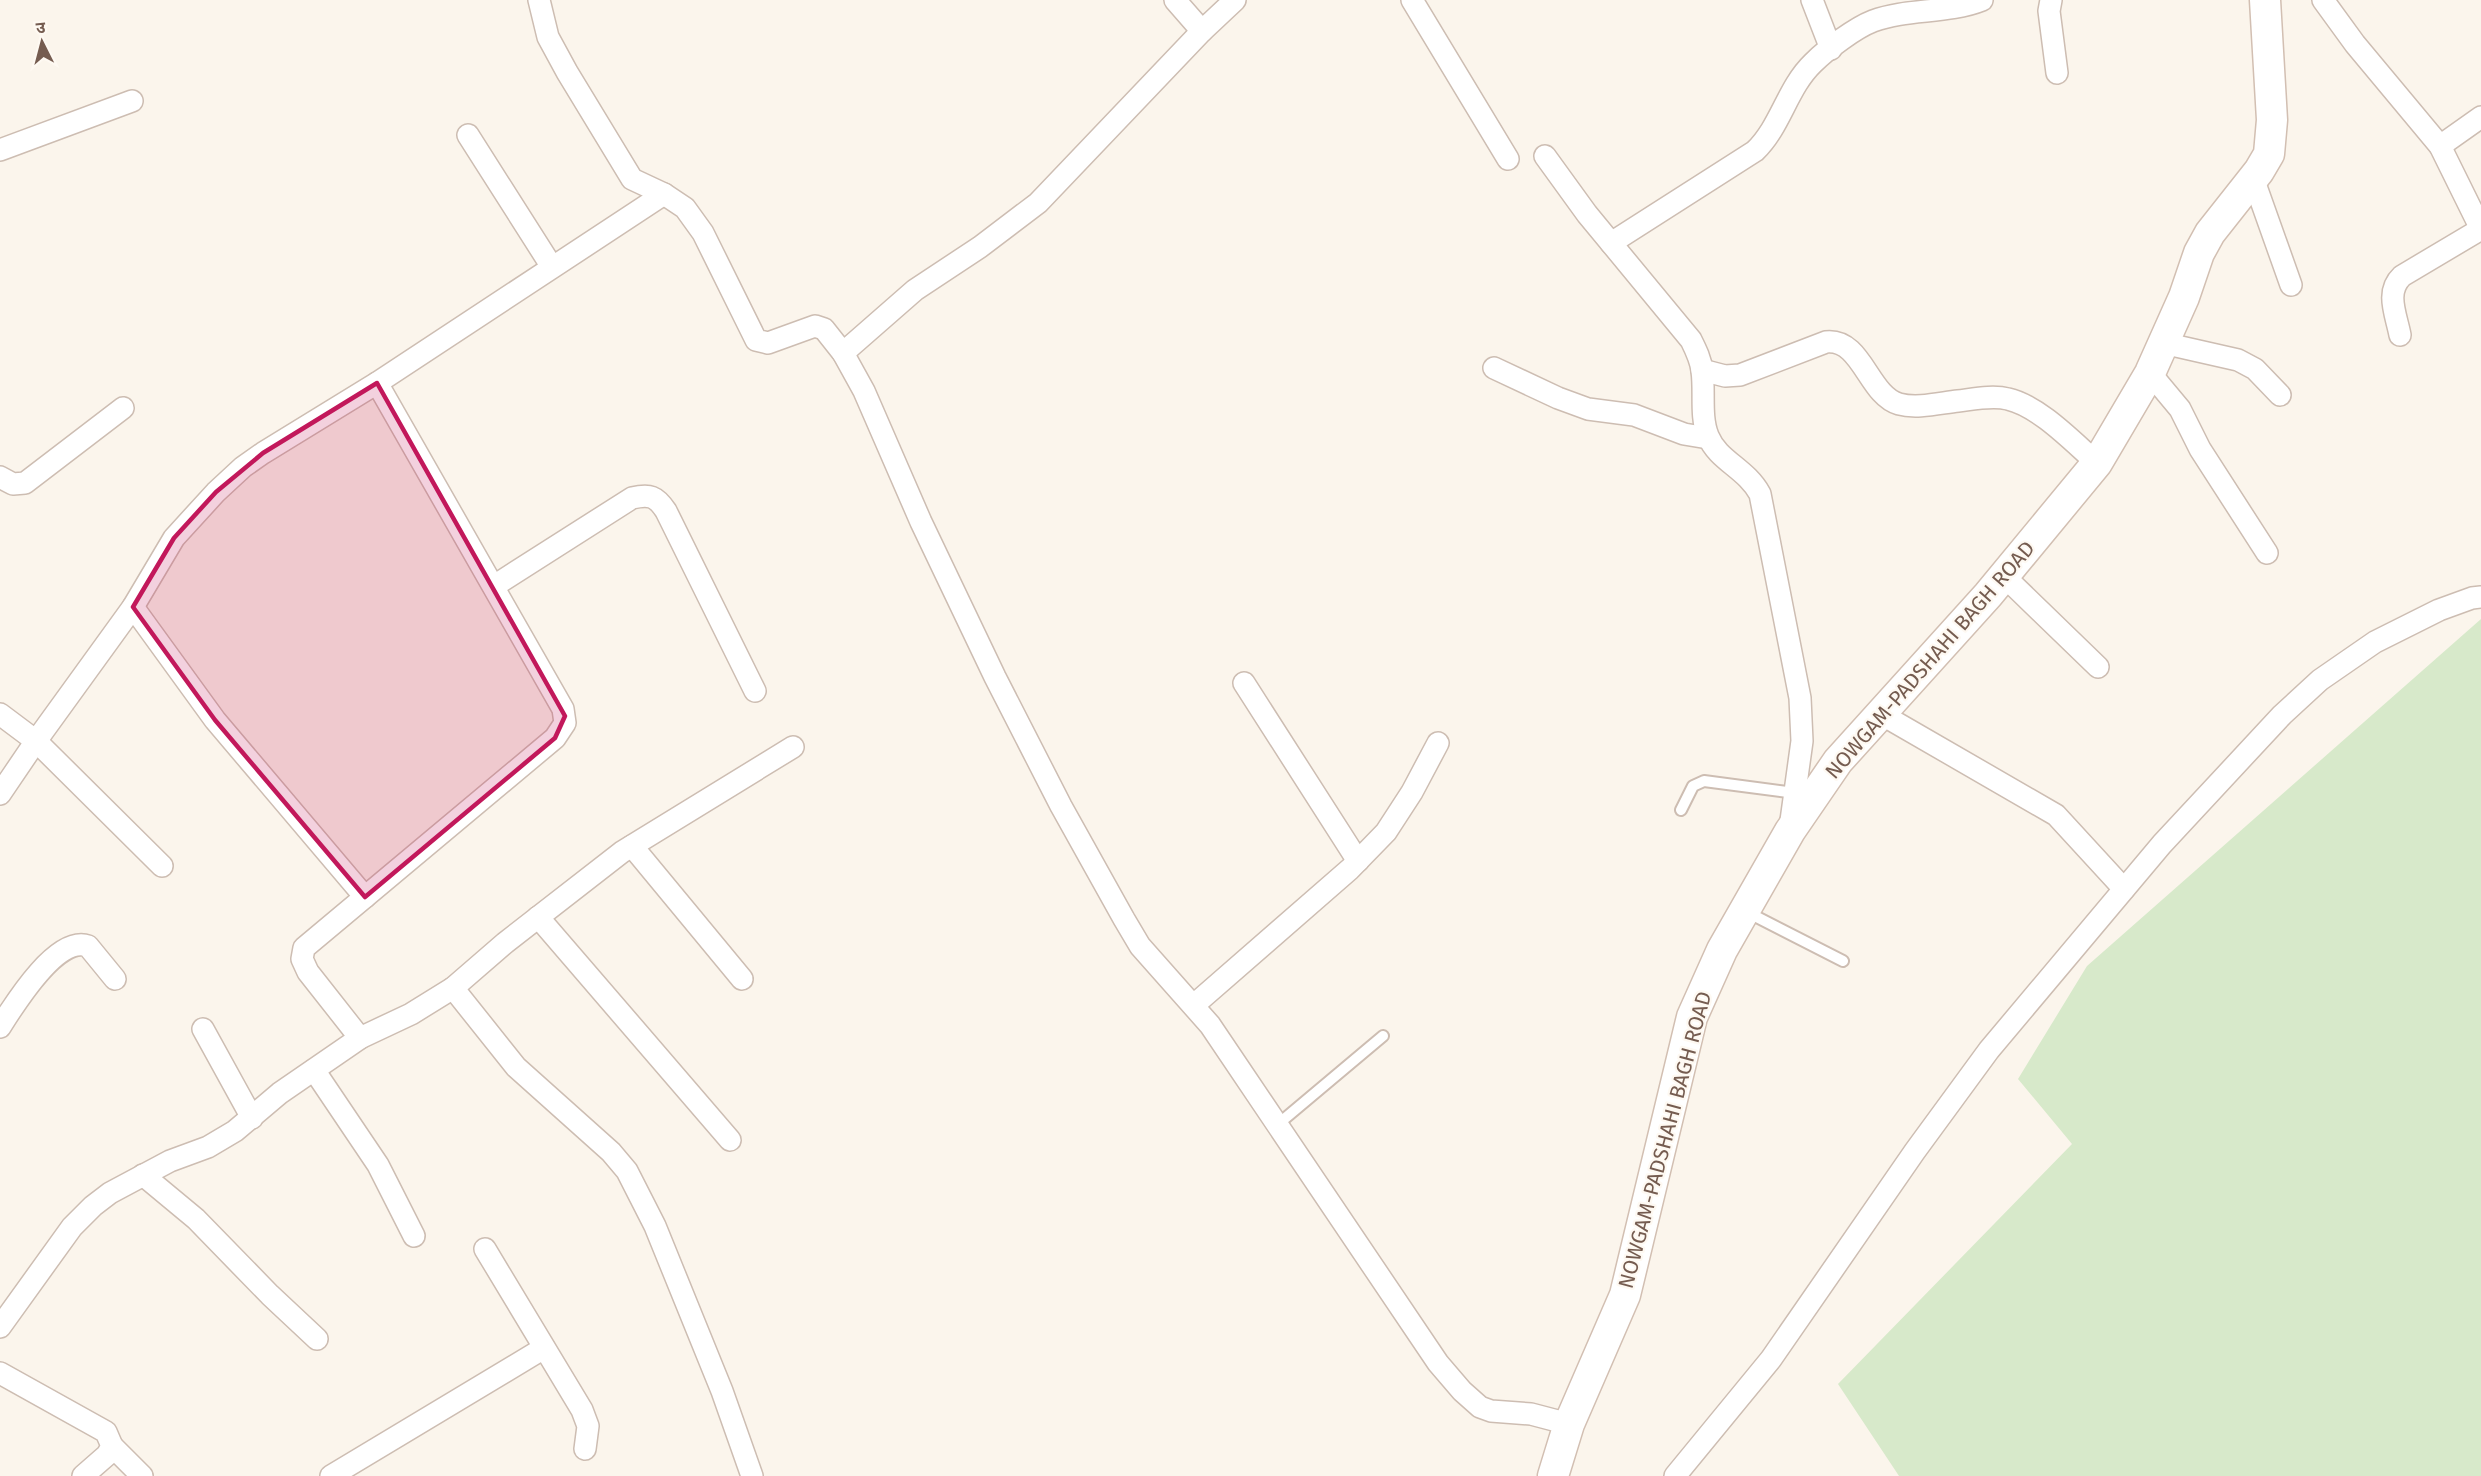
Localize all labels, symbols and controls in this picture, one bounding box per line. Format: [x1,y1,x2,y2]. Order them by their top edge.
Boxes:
north arrow [12,12,72,72]
text: उ [35,18,47,38]
street label: NOWGAM-PADSHAHI BAGH ROAD [1820,536,2040,784]
street label: NOWGAM-PADSHAHI BAGH ROAD [1613,989,1717,1291]

